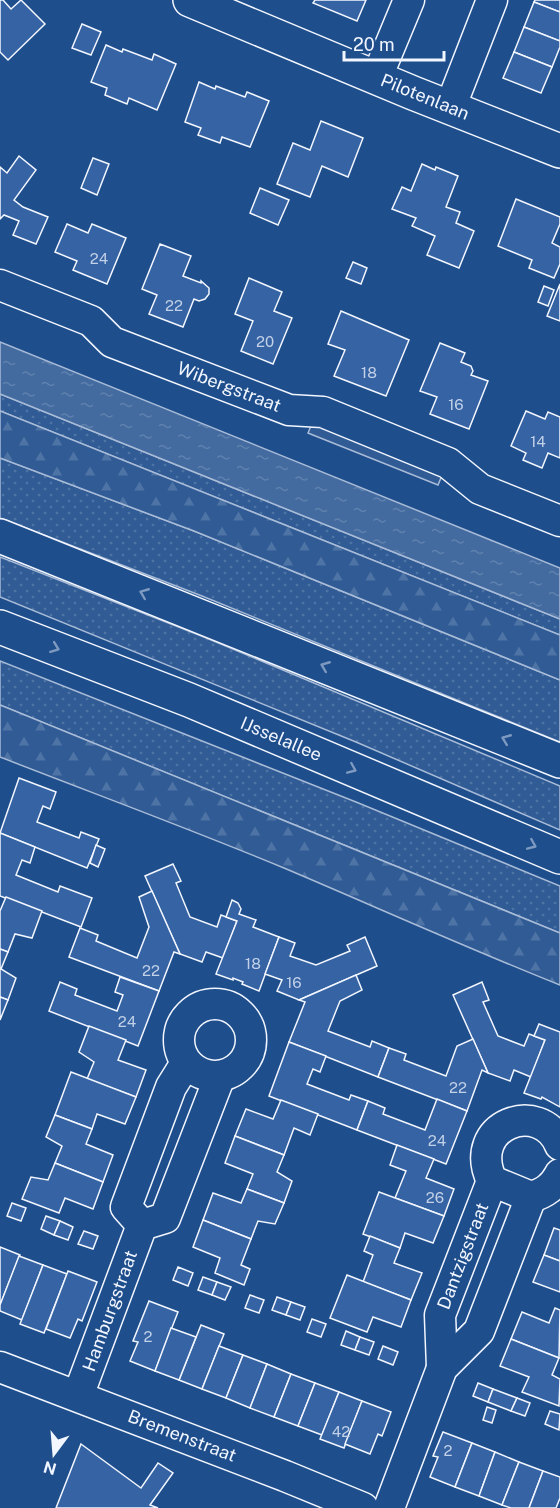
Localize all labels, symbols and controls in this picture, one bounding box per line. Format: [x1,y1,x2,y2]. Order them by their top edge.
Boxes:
scale bar [344,24,444,62]
text: 20 m [353,34,395,55]
street label: Pilotenlaan [378,69,473,124]
house number: 24 [90,250,108,267]
house number: 22 [165,297,183,314]
house number: 20 [256,333,274,350]
street label: Wibergstraat [174,357,284,416]
house number: 18 [361,364,377,381]
house number: 16 [448,396,464,413]
house number: 14 [530,433,546,450]
one-way arrow [139,588,150,600]
one-way arrow [48,641,59,653]
one-way arrow [320,661,331,673]
street label: IJsselallee [237,712,325,765]
one-way arrow [501,733,512,746]
one-way arrow [346,762,357,774]
one-way arrow [525,838,536,850]
house number: 18 [245,955,261,972]
house number: 22 [142,962,160,979]
house number: 16 [286,974,302,991]
house number: 24 [118,1013,136,1030]
house number: 22 [449,1079,467,1096]
house number: 24 [428,1132,446,1149]
house number: 26 [426,1189,444,1206]
street label: Dantzigstraat [433,1200,492,1312]
street label: Hamburgstraat [78,1247,141,1374]
house number: 2 [144,1328,153,1345]
street label: Bremenstraat [125,1405,239,1466]
house number: 42 [332,1423,350,1440]
north arrow [24,1424,84,1484]
house number: 2 [444,1442,453,1459]
text: N [41,1457,59,1479]

